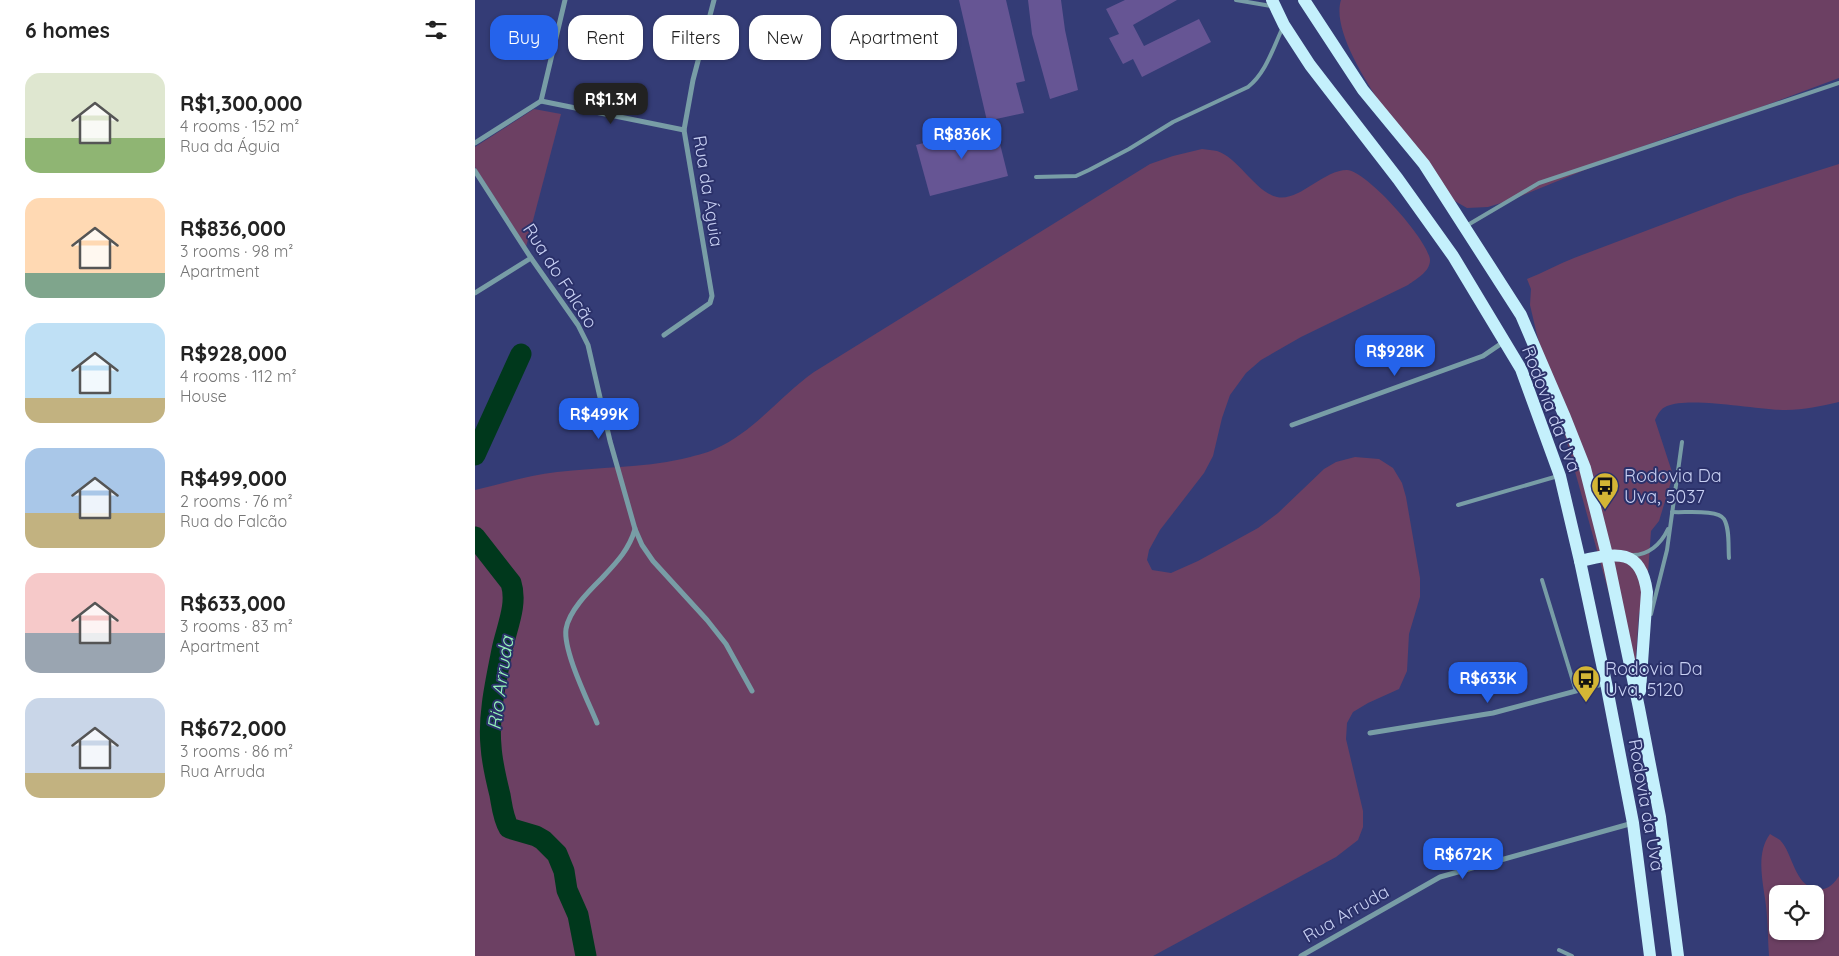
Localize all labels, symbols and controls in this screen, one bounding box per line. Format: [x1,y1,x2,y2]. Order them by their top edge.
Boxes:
chip: Buy [490,15,558,60]
chip: Rent [568,15,643,60]
chip: Filters [653,15,739,60]
chip: New [749,15,821,60]
chip: Apartment [831,15,957,60]
icon: filters [422,16,450,44]
text: 6 homes [25,17,110,43]
pin: R$1.3M [570,82,652,125]
text: R$1.3M [585,89,637,109]
text: R$1,300,000 [180,90,302,116]
icon: home [65,93,125,153]
text: 4 rooms · 152 m² [180,116,299,136]
pin: R$836K [921,118,1003,160]
text: R$836K [933,124,991,144]
street label: Rua da Águia [688,134,729,248]
text: Rua da Águia [180,136,280,156]
text: R$836,000 [180,215,286,241]
icon: home [65,218,125,278]
street label: Rua do Falcão [518,219,603,332]
text: 3 rooms · 98 m² [180,241,293,261]
text: Apartment [180,261,260,281]
pin: R$928K [1354,334,1436,377]
text: R$928,000 [180,340,287,366]
text: R$928K [1366,341,1424,361]
street label: Rodovia da Uva [1517,342,1586,475]
icon: home [65,343,125,403]
text: 4 rooms · 112 m² [180,366,297,386]
text: House [180,386,227,406]
pin: R$499K [558,398,640,440]
text: R$499K [570,404,628,424]
place label: Rodovia Da Uva, 5037 [1624,464,1722,508]
text: R$499,000 [180,465,287,491]
icon: home [65,468,125,528]
bus stop icon: Rodovia Da Uva, 5037 [1590,471,1620,510]
text: 2 rooms · 76 m² [180,491,293,511]
text: Rua do Falcão [180,511,287,531]
text: R$633,000 [180,590,286,616]
icon: home [65,593,125,653]
text: 3 rooms · 83 m² [180,616,293,636]
water label: Rio Arruda [482,633,519,731]
text: Apartment [180,636,260,656]
place label: Rodovia Da Uva, 5120 [1605,657,1703,701]
pin: R$633K [1447,662,1529,704]
bus stop icon: Rodovia Da Uva, 5120 [1571,664,1601,703]
text: R$633K [1459,668,1517,688]
text: R$672,000 [180,715,287,741]
icon: home [65,718,125,778]
street label: Rodovia da Uva [1624,737,1669,873]
text: 3 rooms · 86 m² [180,741,293,761]
text: Rua Arruda [180,761,265,781]
pin: R$672K [1422,838,1504,880]
text: R$672K [1434,844,1492,864]
street label: Rua Arruda [1299,880,1393,947]
map controls [1769,885,1824,940]
button: locate [1769,885,1824,940]

